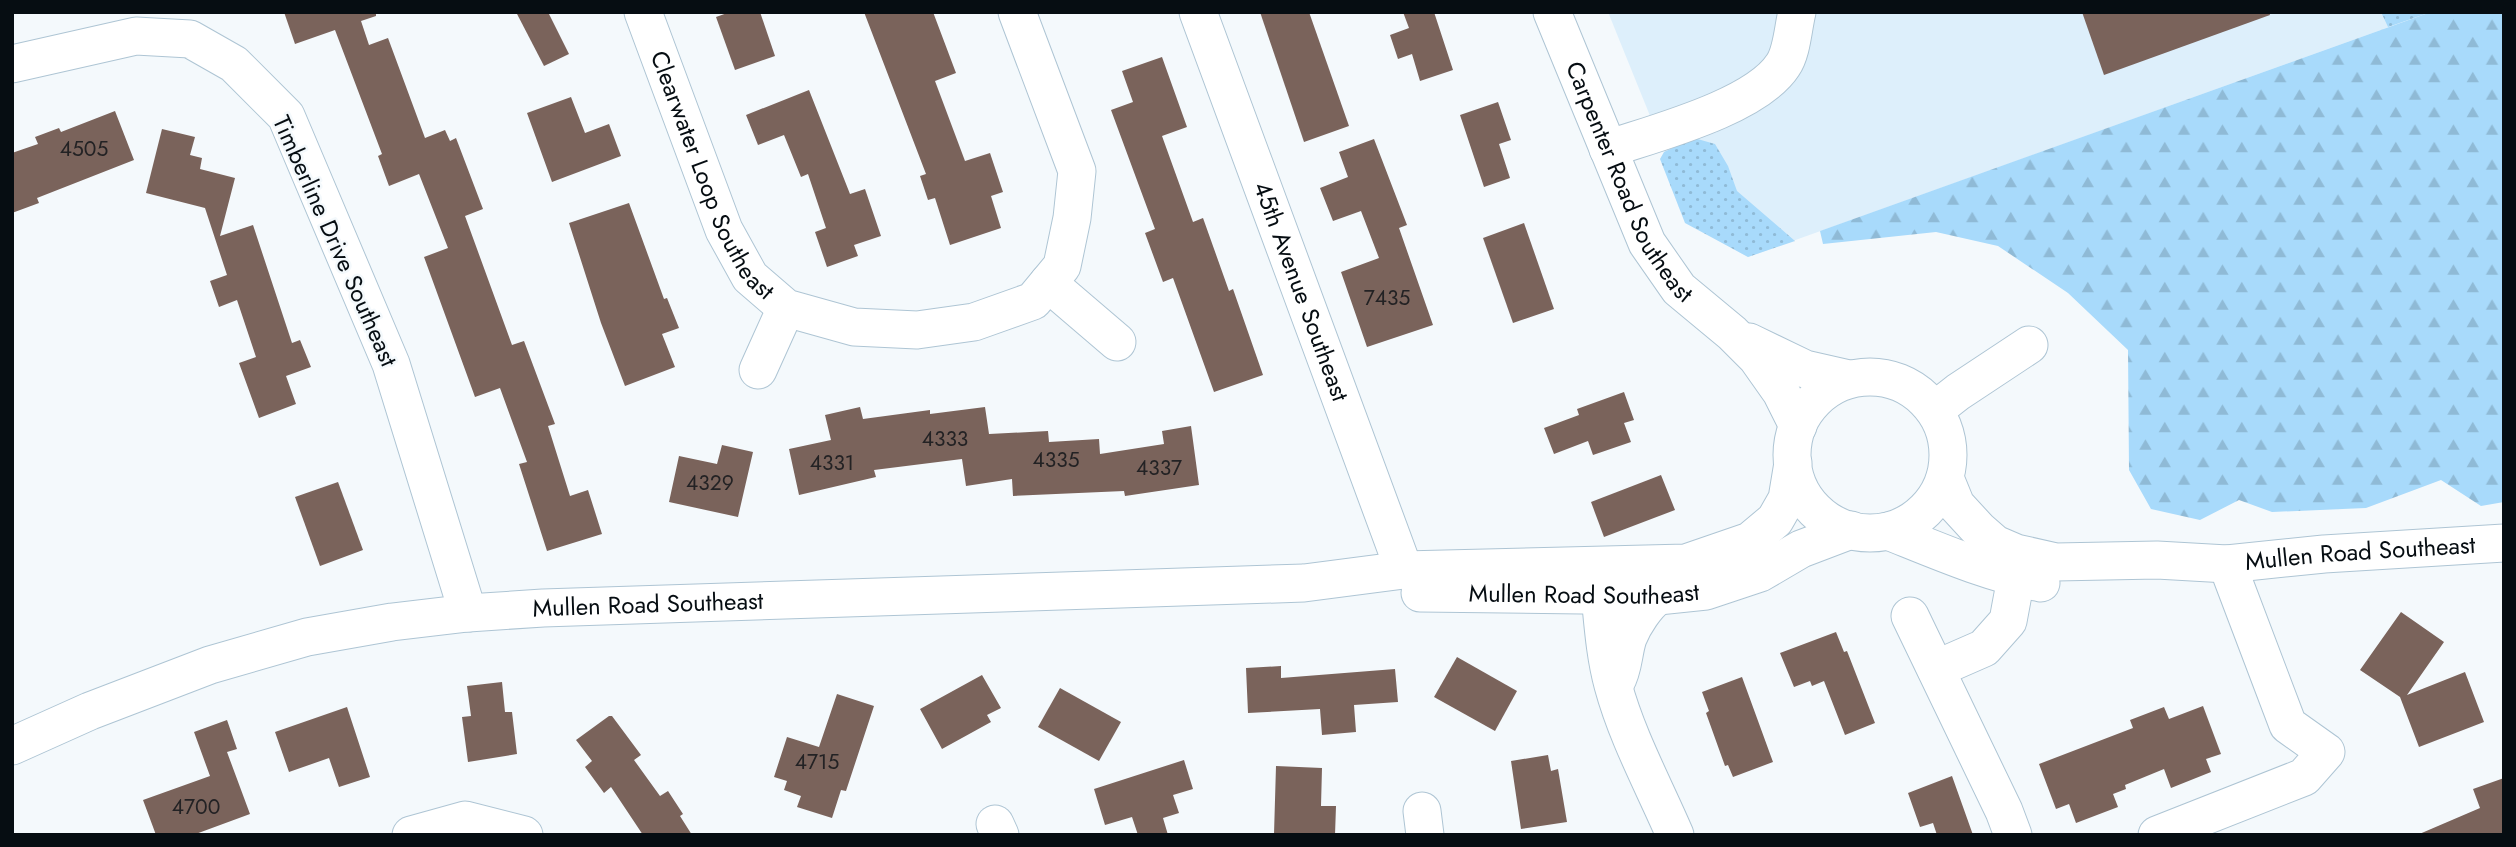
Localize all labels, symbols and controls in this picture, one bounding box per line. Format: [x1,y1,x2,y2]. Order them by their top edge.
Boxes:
street label: Clearwater Loop Southeast [642,46,783,308]
street label: Carpenter Road Southeast [1557,56,1701,311]
street label: Timberline Drive Southeast [264,110,407,372]
house number: 4505 [60,134,108,164]
street label: 45th Avenue Southeast [1245,177,1358,406]
house number: 7435 [1364,283,1410,313]
house number: 4333 [922,424,968,454]
house number: 4335 [1032,445,1080,475]
house number: 4331 [810,448,854,478]
house number: 4337 [1136,453,1182,483]
house number: 4329 [686,468,734,498]
street label: Mullen Road Southeast [2243,527,2477,579]
street label: Mullen Road Southeast [1468,574,1701,613]
street label: Mullen Road Southeast [531,583,764,626]
house number: 4715 [795,747,839,777]
house number: 4700 [172,792,220,822]

